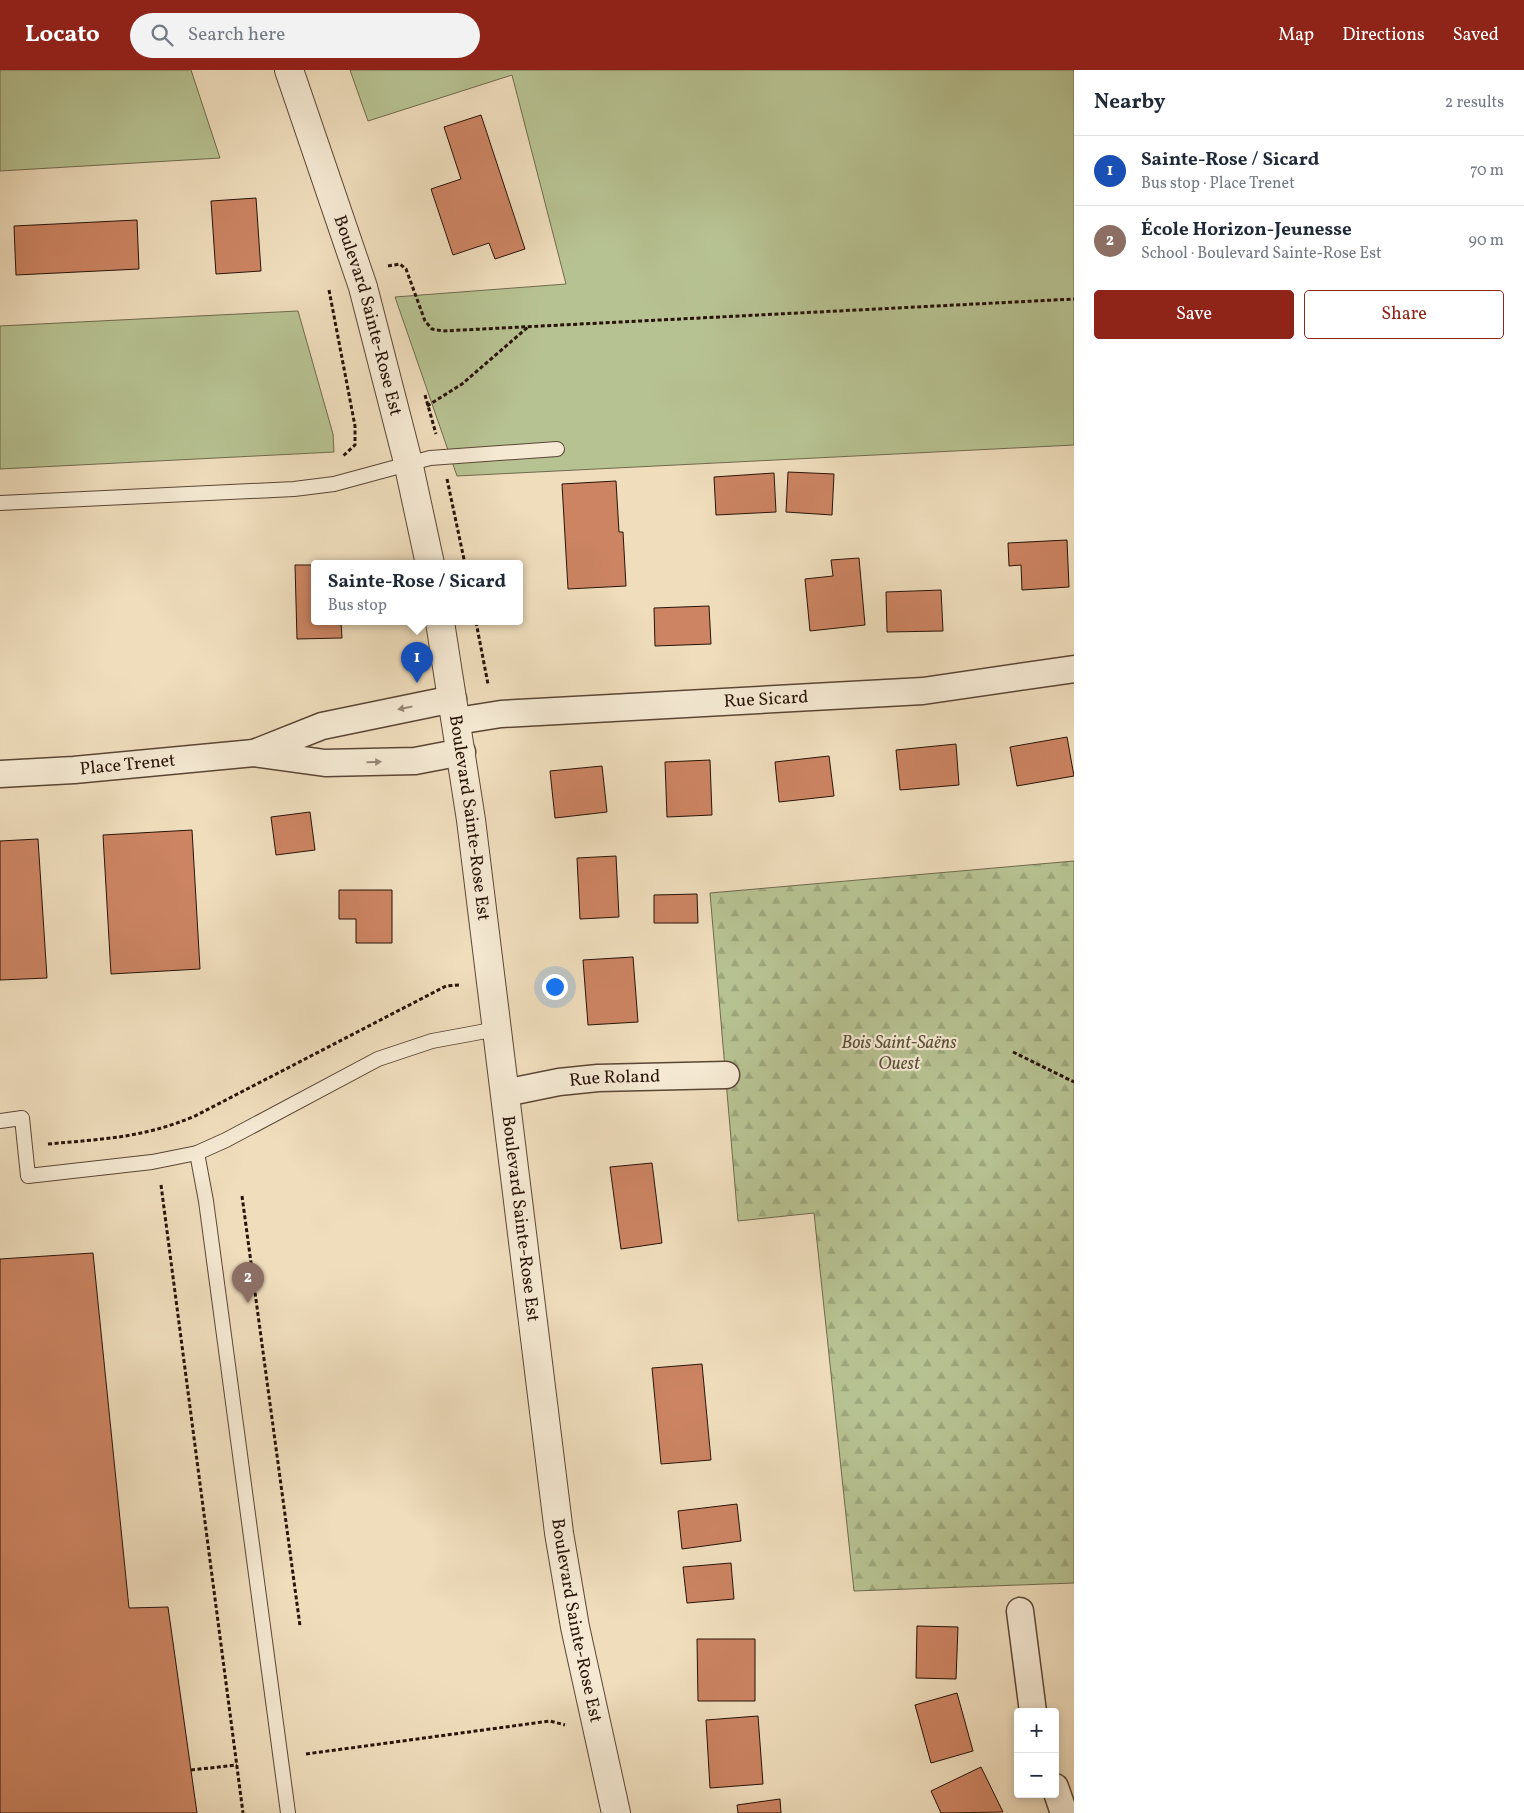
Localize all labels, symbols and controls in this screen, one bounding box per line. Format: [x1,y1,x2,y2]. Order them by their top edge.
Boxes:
search box [130,13,480,58]
text: Locato [25,18,100,52]
icon: search [148,21,176,49]
text: Search here [188,22,285,48]
text: Map [1278,23,1314,48]
text: Directions [1342,23,1425,48]
text: Saved [1453,23,1499,48]
text: Nearby [1094,88,1165,117]
text: 2 results [1445,92,1504,114]
text: Sainte-Rose / Sicard [1141,147,1319,173]
text: 1 [1107,160,1113,182]
text: 70 m [1470,160,1504,182]
text: Bus stop · Place Trenet [1141,173,1295,195]
street label: Boulevard Sainte-Rose Est [327,212,408,418]
text: École Horizon-Jeunesse [1141,217,1352,243]
text: 2 [1106,230,1114,252]
text: 90 m [1468,230,1504,252]
text: School · Boulevard Sainte-Rose Est [1141,243,1382,265]
button: Save [1094,290,1294,339]
button: Share [1304,290,1504,339]
popup [311,560,523,625]
text: Sainte-Rose / Sicard [328,569,506,595]
text: Bus stop [328,595,387,617]
pin: 1 [401,642,433,683]
street label: Rue Sicard [723,685,809,714]
one-way arrow [396,704,412,712]
street label: Boulevard Sainte-Rose Est [442,713,496,922]
street label: Place Trenet [79,748,177,782]
one-way arrow [366,758,382,766]
your location [542,974,568,1000]
park label: Bois Saint-Saëns Ouest [841,1031,957,1077]
street label: Rue Roland [568,1064,661,1093]
street label: Boulevard Sainte-Rose Est [495,1114,545,1323]
pin: 2 [232,1262,264,1303]
street label: Boulevard Sainte-Rose Est [545,1517,608,1725]
map controls [1014,1708,1059,1798]
button: + [1014,1708,1059,1753]
button: − [1014,1753,1059,1798]

